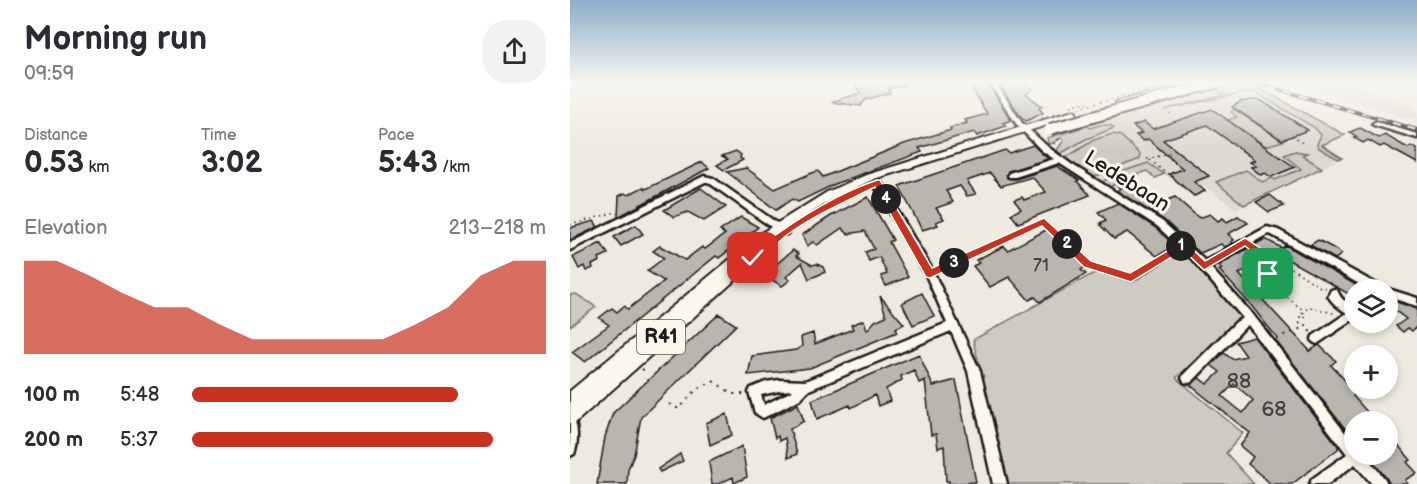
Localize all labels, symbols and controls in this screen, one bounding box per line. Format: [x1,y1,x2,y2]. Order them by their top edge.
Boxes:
text: Morning run [24,19,207,59]
button: share [483,20,546,83]
text: 09:59 [24,62,74,86]
text: Distance [24,126,88,145]
text: Time [201,126,236,145]
text: Pace [378,126,414,145]
text: 0.53 [24,145,84,181]
text: 3:02 [201,145,262,181]
text: 5:43 [378,145,438,181]
street label: Ledebaan [1080,145,1174,217]
text: km [84,158,110,177]
text: /km [438,158,470,177]
pin: 4 [871,184,901,214]
text: 4 [881,189,891,208]
text: Elevation [24,216,107,240]
text: 213–218 m [448,216,546,240]
pin: 2 [1052,229,1082,259]
pin: 1 [1166,231,1196,261]
pin [727,232,778,283]
text: 2 [1062,234,1072,253]
text: 1 [1178,236,1184,255]
icon: check [736,241,769,274]
pin: 3 [939,248,969,278]
pin [1242,248,1293,299]
text: 3 [949,253,959,272]
house number: 71 [1033,255,1049,276]
icon: arrive [1251,257,1284,290]
map controls [1344,279,1398,465]
button: layers [1344,279,1398,333]
road number: R41 [637,320,685,354]
button: + [1344,345,1398,399]
house number: 88 [1227,369,1251,394]
text: 100 m [24,383,80,407]
text: 5:48 [120,383,159,407]
house number: 68 [1261,397,1287,422]
button: − [1344,411,1398,465]
text: 200 m [24,428,83,452]
text: 5:37 [120,428,158,452]

